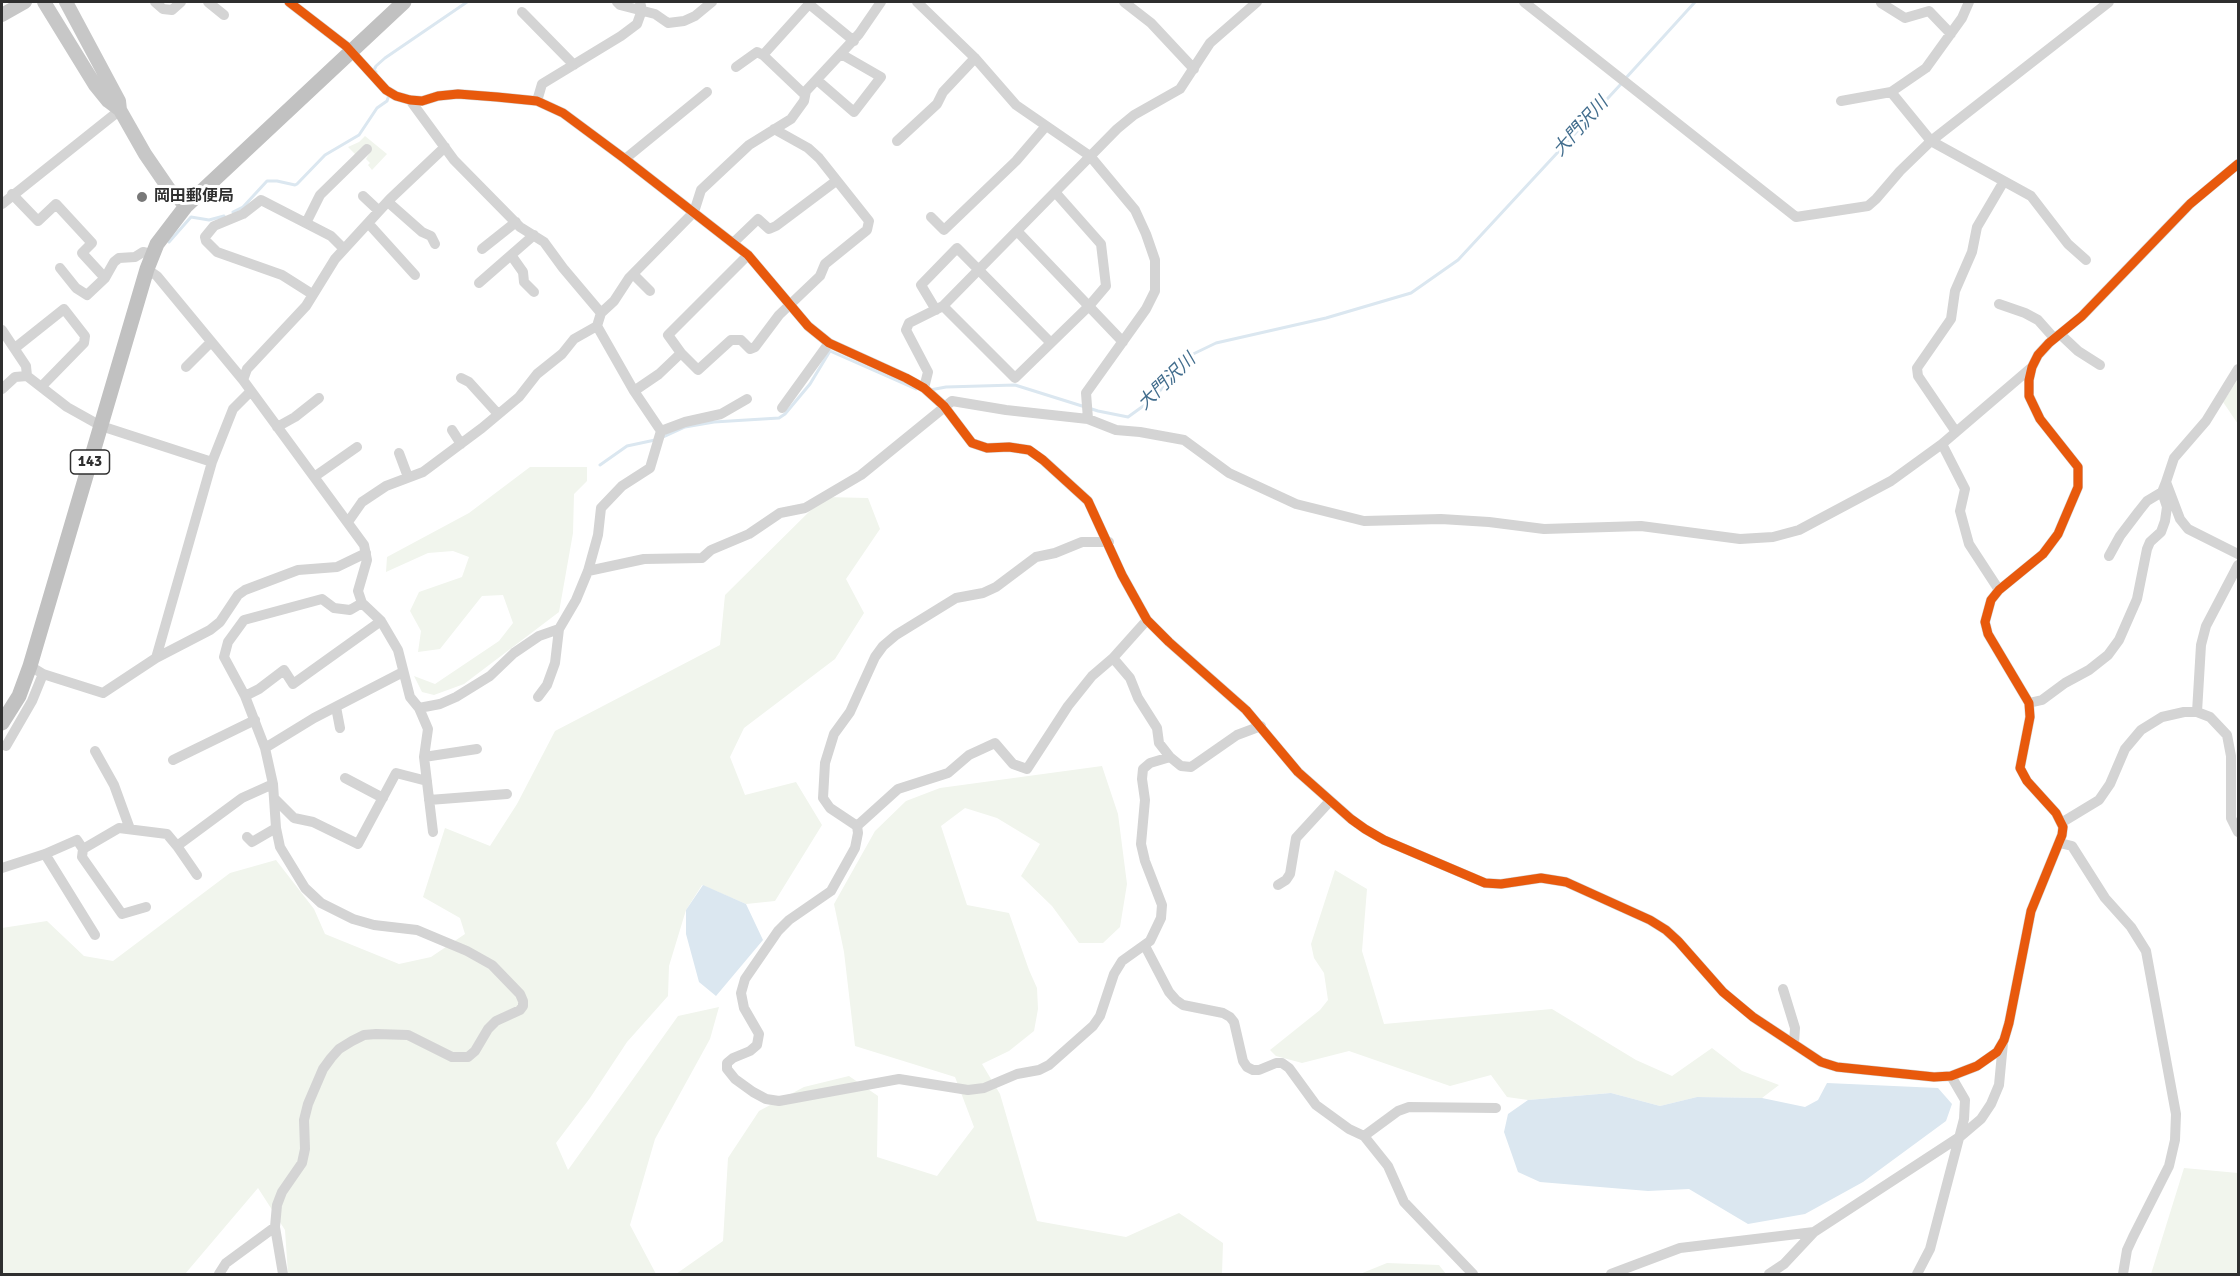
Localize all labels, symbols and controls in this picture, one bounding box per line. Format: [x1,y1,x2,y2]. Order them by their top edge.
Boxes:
water label: 大門沢川 [1549,93,1613,161]
place label: 岡田郵便局 [154,187,234,207]
marker: 岡田郵便局 [135,190,149,204]
water label: 大門沢川 [1134,349,1200,415]
road number: 143 [70,450,110,474]

